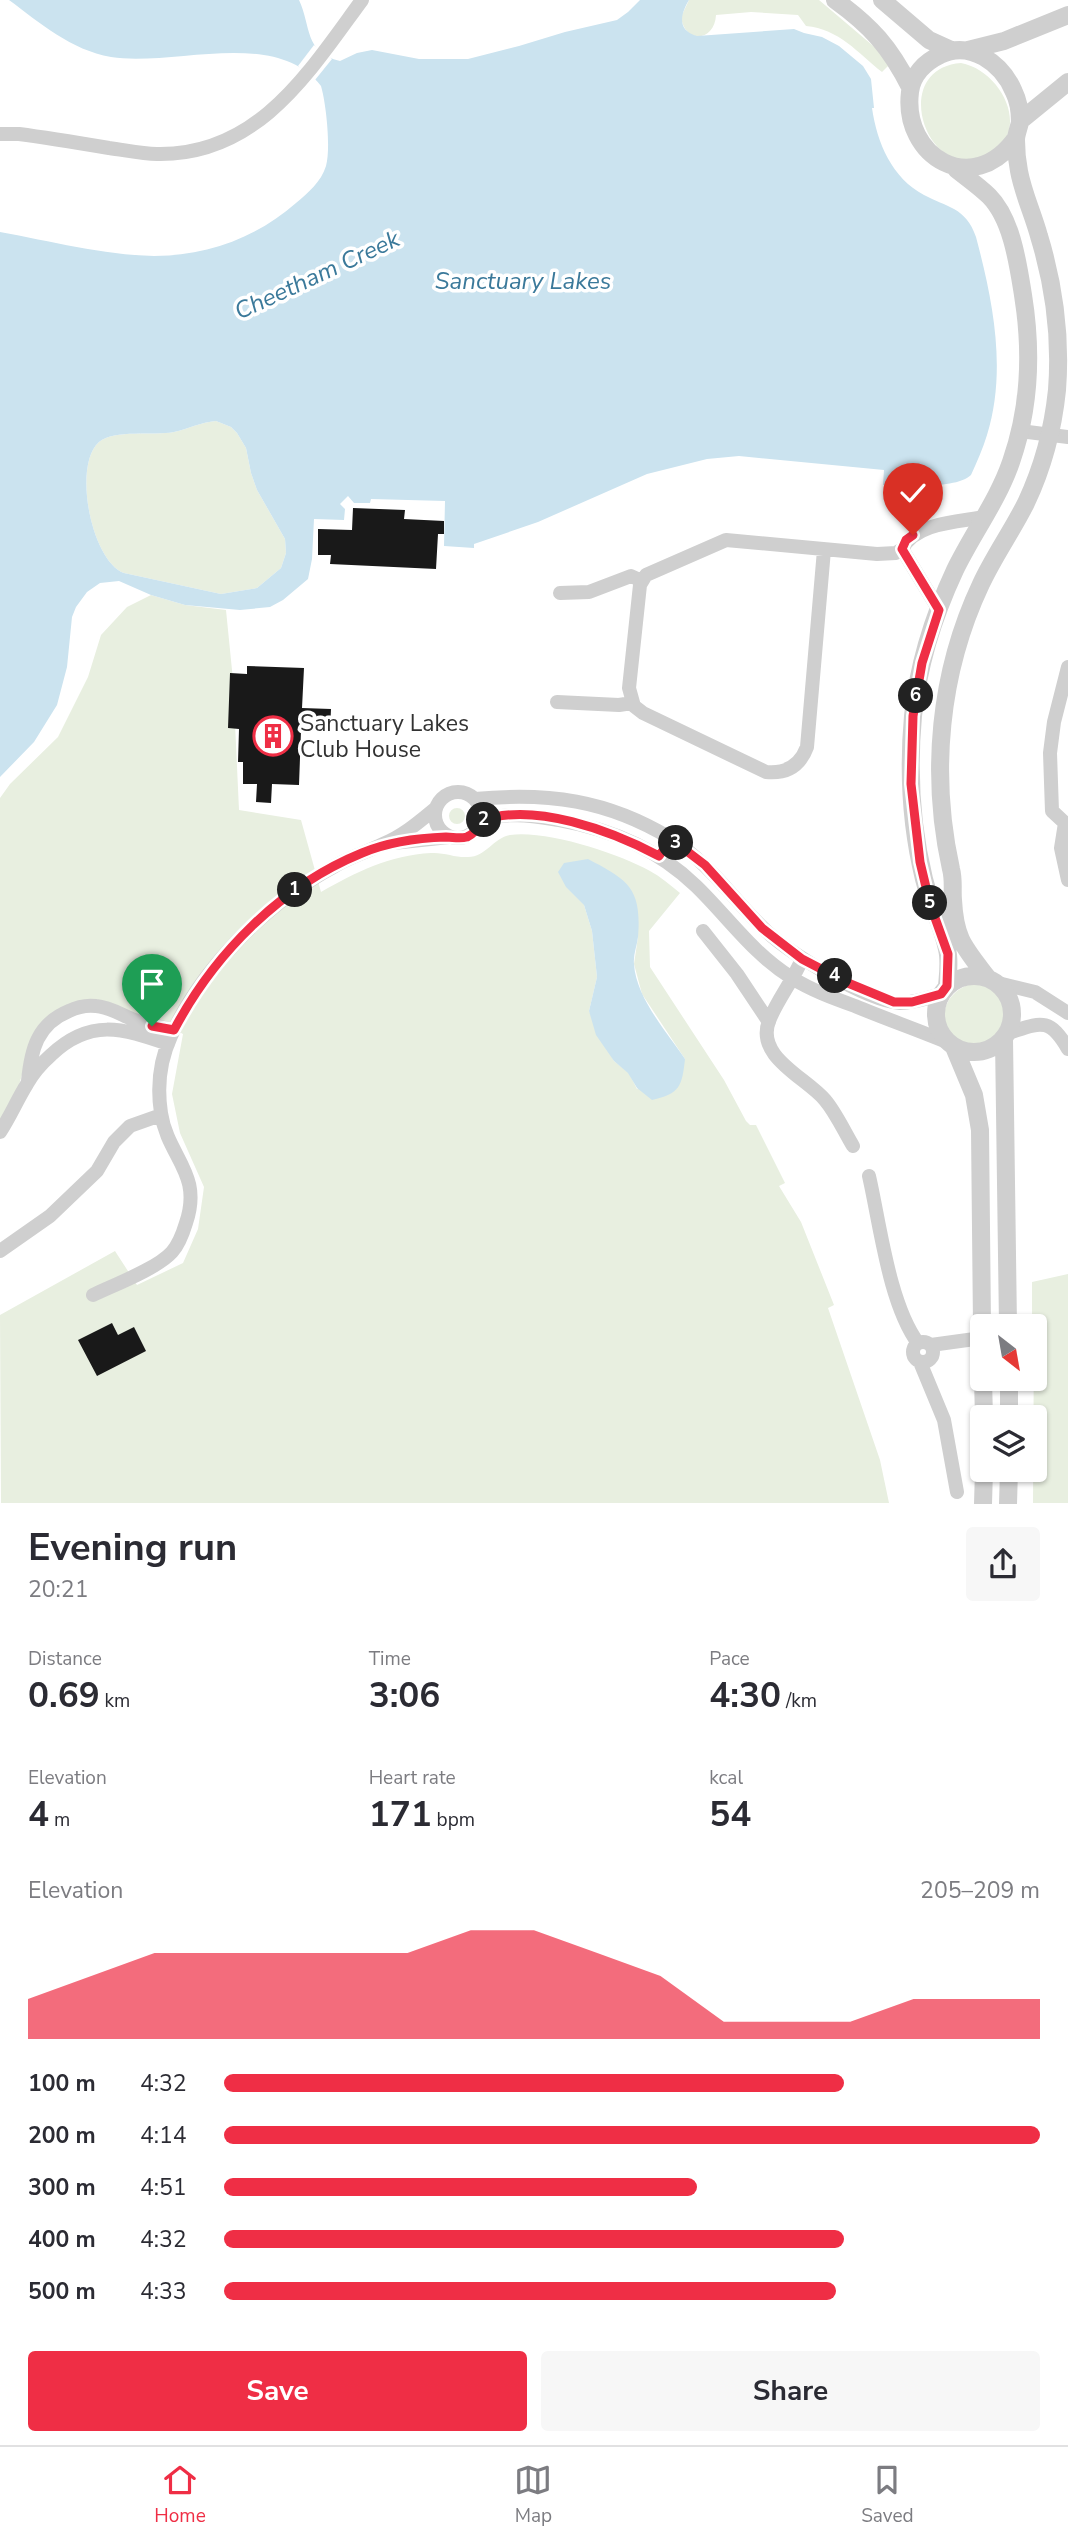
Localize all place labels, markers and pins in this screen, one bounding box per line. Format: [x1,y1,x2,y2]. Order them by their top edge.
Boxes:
pin [883,463,943,535]
pin: 6 [898,678,934,714]
place label: Sanctuary Lakes Club House [300,708,469,765]
building icon: Sanctuary Lakes Club House [252,715,294,757]
pin: 2 [466,802,502,838]
pin: 3 [658,826,694,860]
pin: 1 [278,872,312,908]
pin: 5 [912,886,948,920]
pin [122,954,182,1026]
pin: 4 [818,958,852,993]

